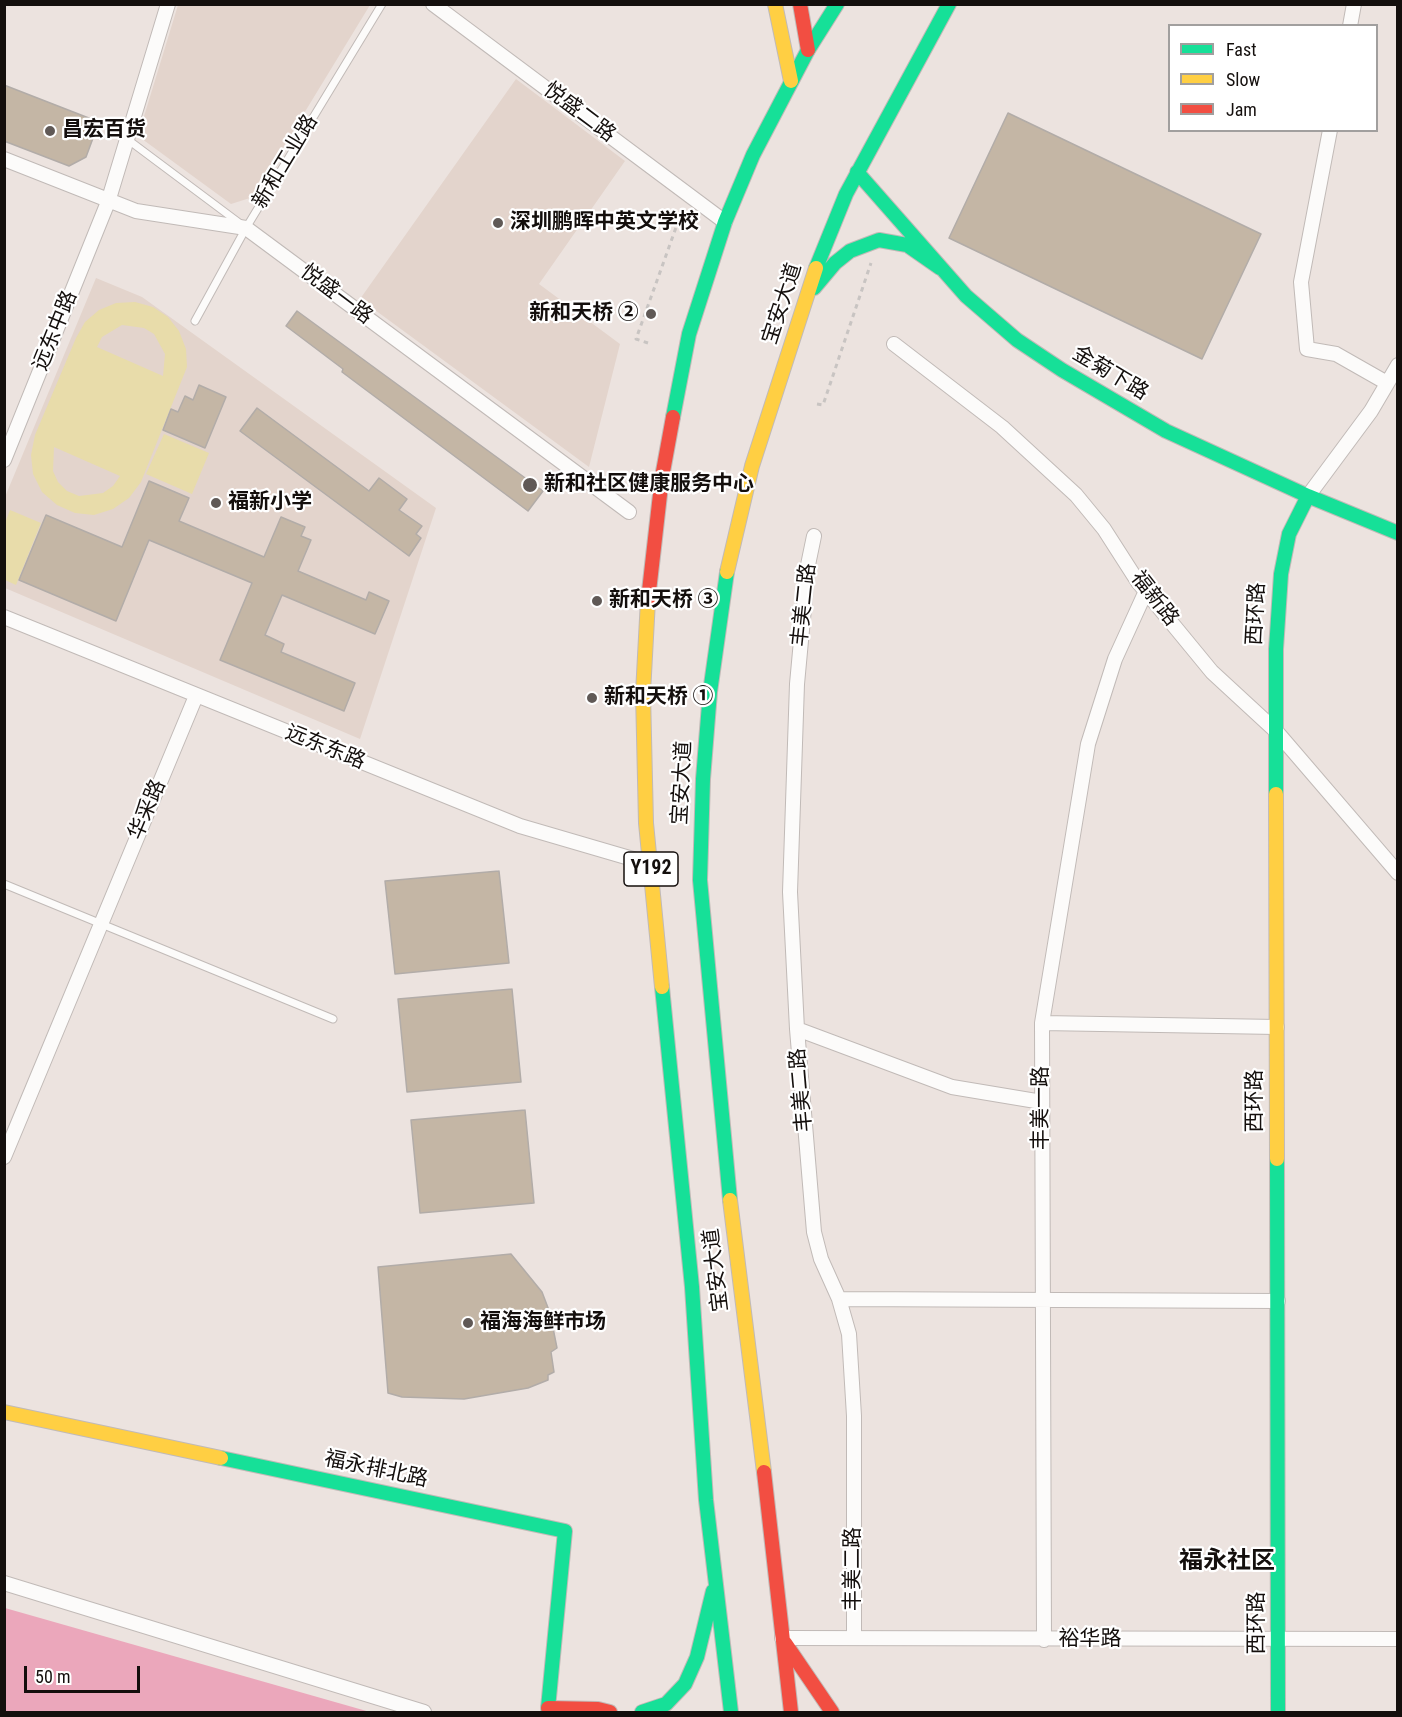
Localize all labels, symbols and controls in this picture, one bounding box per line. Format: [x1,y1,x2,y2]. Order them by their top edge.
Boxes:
legend [1168,24,1378,132]
text: Fast [1226,39,1257,60]
text: Slow [1226,69,1260,90]
street label: 悦盛二路 [538,78,620,148]
text: Jam [1226,99,1257,120]
street label: 新和工业路 [248,111,324,213]
place label: 昌宏百货 [62,118,146,144]
marker: 昌宏百货 [43,124,57,138]
place label: 深圳鹏晖中英文学校 [510,210,699,236]
marker: 深圳鹏晖中英文学校 [491,216,505,230]
street label: 悦盛一路 [295,260,377,330]
street label: 宝安大道 [758,260,808,348]
street label: 远东中路 [29,287,83,375]
place label: 新和天桥 ② [529,301,639,327]
marker: 新和天桥 ② [644,307,658,321]
street label: 金菊下路 [1068,342,1152,406]
place label: 新和社区健康服务中心 [544,472,754,498]
marker: 新和社区健康服务中心 [521,476,539,494]
place label: 福新小学 [228,490,312,516]
marker: 福新小学 [209,496,223,510]
street label: 丰美二路 [788,562,822,648]
street label: 福新路 [1125,566,1183,632]
street label: 西环路 [1243,582,1271,646]
place label: 新和天桥 ③ [609,588,719,614]
marker: 新和天桥 ③ [590,594,604,608]
place label: 新和天桥 ① [604,685,714,711]
marker: 新和天桥 ① [585,691,599,705]
street label: 远东东路 [281,721,369,775]
street label: 宝安大道 [668,740,698,826]
street label: 华采路 [124,776,172,844]
road number: Y192 [624,852,678,886]
street label: 丰美二路 [786,1047,818,1133]
street label: 丰美一路 [1029,1066,1055,1150]
street label: 西环路 [1243,1070,1269,1132]
street label: 宝安大道 [699,1227,735,1313]
place label: 福海海鲜市场 [480,1310,606,1336]
marker: 福海海鲜市场 [461,1316,475,1330]
street label: 福永排北路 [322,1447,430,1493]
street label: 丰美二路 [841,1527,867,1611]
district label: 福永社区 [1179,1548,1275,1576]
street label: 西环路 [1245,1592,1271,1654]
street label: 裕华路 [1059,1627,1121,1653]
scale bar [27,1654,142,1692]
text: 50 m [35,1666,70,1687]

